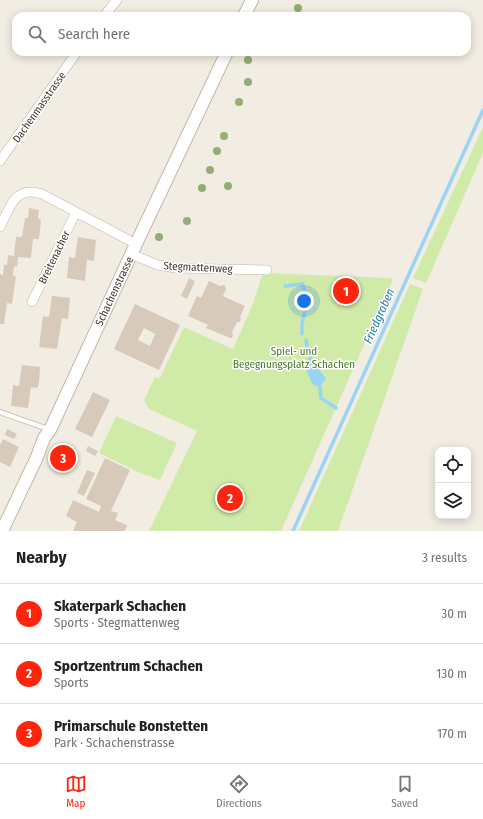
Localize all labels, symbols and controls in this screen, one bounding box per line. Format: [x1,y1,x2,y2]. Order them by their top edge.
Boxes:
search box [12,12,471,56]
icon: search [26,23,48,45]
text: Search here [58,25,130,43]
street label: Dachenmasstrasse [10,69,69,145]
street label: Breitenacher [36,228,73,286]
street label: Schachenstrasse [93,255,136,328]
street label: Stegmattenweg [163,259,234,276]
pin: 1 [333,276,359,306]
water label: Friedgraben [361,286,397,346]
your location [294,291,314,311]
park label: Spiel- und Begegnungsplatz Schachen [233,345,355,371]
pin: 3 [50,443,76,473]
map controls [435,447,471,519]
button: locate [435,447,471,483]
pin: 2 [217,483,243,513]
button: layers [435,483,471,519]
text: Nearby [16,547,67,568]
text: 3 results [422,550,467,565]
text: Skaterpark Schachen [54,597,186,615]
text: 1 [26,606,32,621]
text: 30 m [441,606,467,621]
text: Sports · Stegmattenweg [54,615,179,630]
text: Sportzentrum Schachen [54,657,203,675]
text: 2 [26,666,32,681]
text: 130 m [436,666,467,681]
text: Sports [54,675,89,690]
text: Primarschule Bonstetten [54,717,208,735]
text: 3 [26,726,32,741]
text: 170 m [437,726,467,741]
text: Park · Schachenstrasse [54,735,174,750]
tab: Map [65,773,87,810]
tab: Directions [216,773,262,810]
tab: Saved [391,773,418,810]

